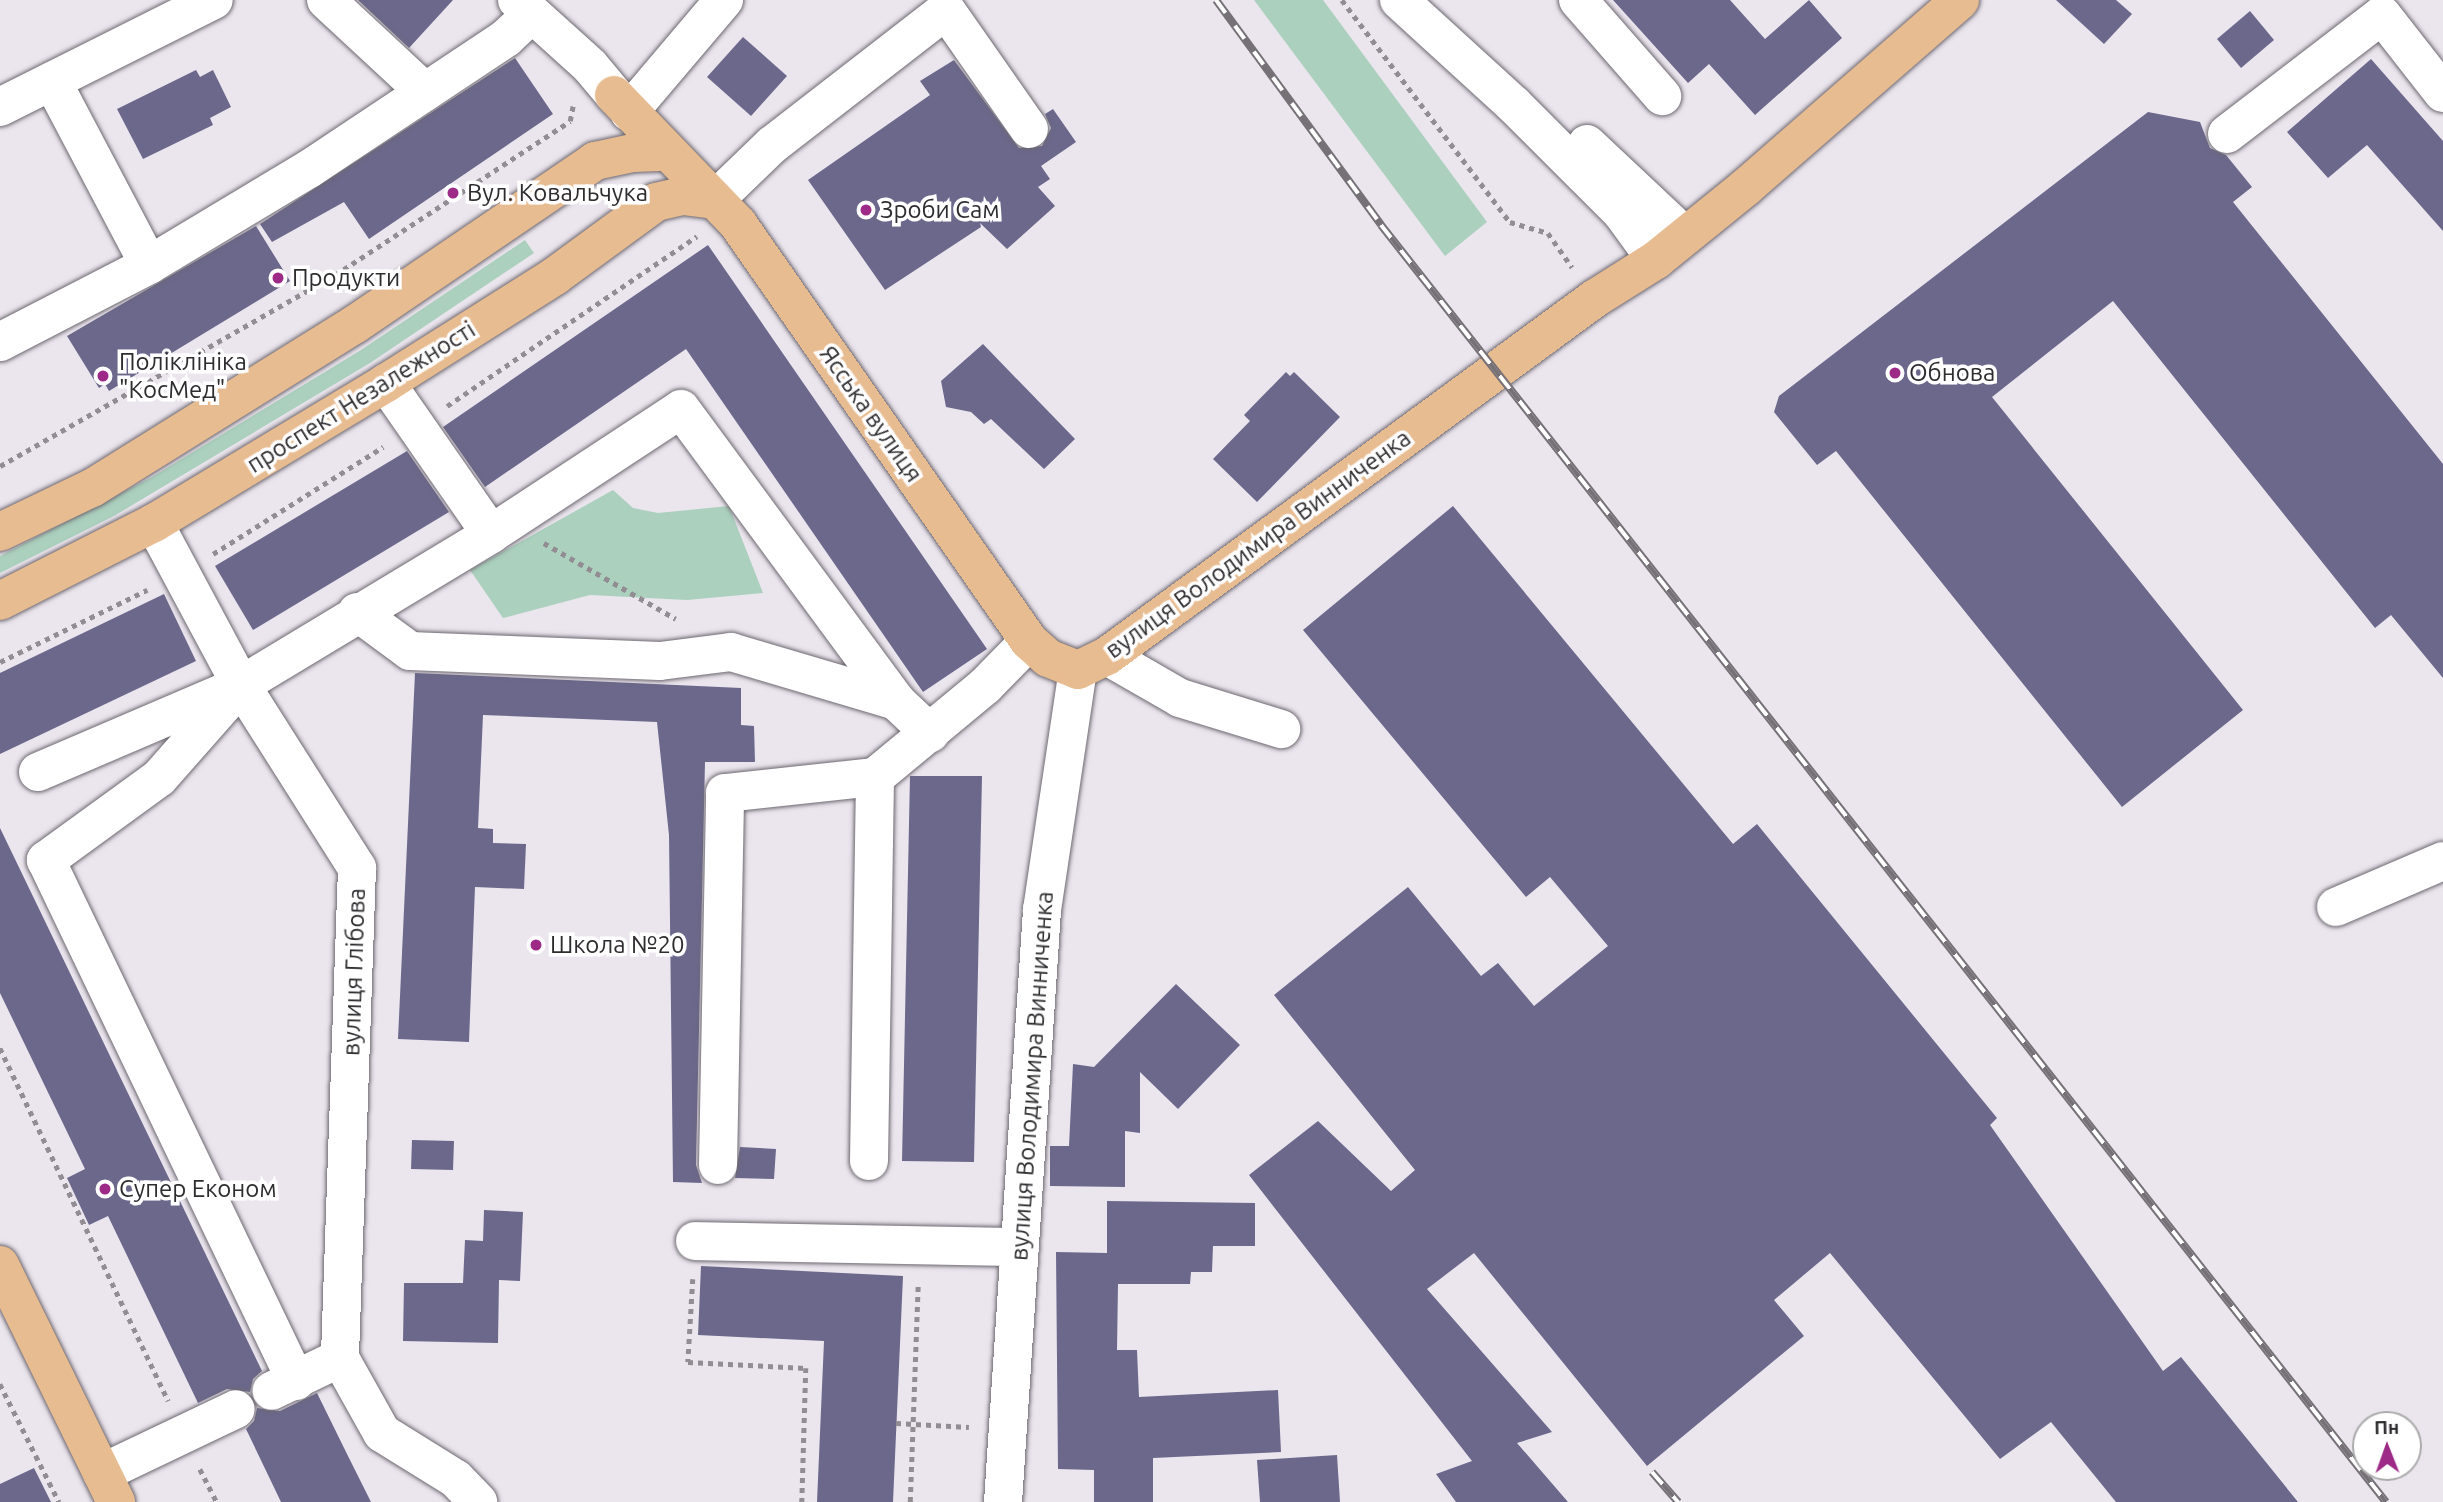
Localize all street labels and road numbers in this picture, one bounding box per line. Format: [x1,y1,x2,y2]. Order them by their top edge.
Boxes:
street label: проспект Незалежності [242,315,480,479]
street label: Ясська вулиця [813,340,929,488]
street label: вулиця Володимира Винниченка [1100,424,1416,664]
street label: вулиця Глібова [337,887,371,1057]
street label: вулиця Володимира Винниченка [1005,890,1059,1262]

